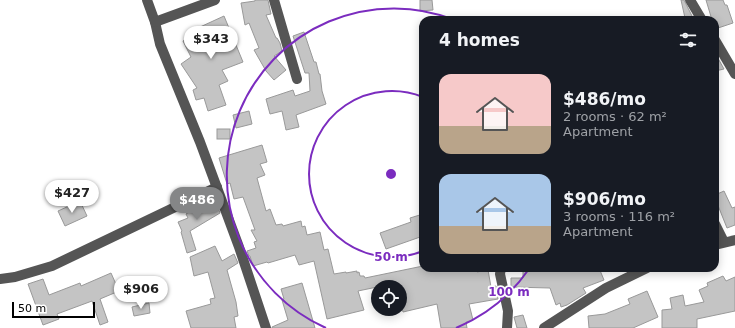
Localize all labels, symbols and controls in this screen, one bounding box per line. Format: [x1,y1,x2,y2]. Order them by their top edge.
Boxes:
pin: $343 [187,26,235,60]
icon: filters [677,29,699,51]
text: 4 homes [439,30,520,50]
text: $343 [193,31,229,46]
text: $486/mo [563,89,646,109]
icon: home [471,90,519,138]
text: 2 rooms · 62 m² [563,109,667,124]
text: Apartment [563,124,633,139]
centre of rings [384,167,398,181]
pin: $427 [48,180,96,214]
text: $427 [54,185,90,200]
pin: $486 [173,187,221,221]
text: $906/mo [563,189,646,209]
icon: home [471,190,519,238]
text: $486 [179,192,215,207]
text: 3 rooms · 116 m² [563,209,675,224]
text: Apartment [563,224,633,239]
text: 50 m [374,250,408,264]
pin: $906 [117,276,165,310]
map controls [371,280,407,316]
button: locate [371,280,407,316]
text: $906 [123,281,159,296]
text: 100 m [488,285,530,299]
scale bar [12,300,95,319]
text: 50 m [18,302,46,315]

